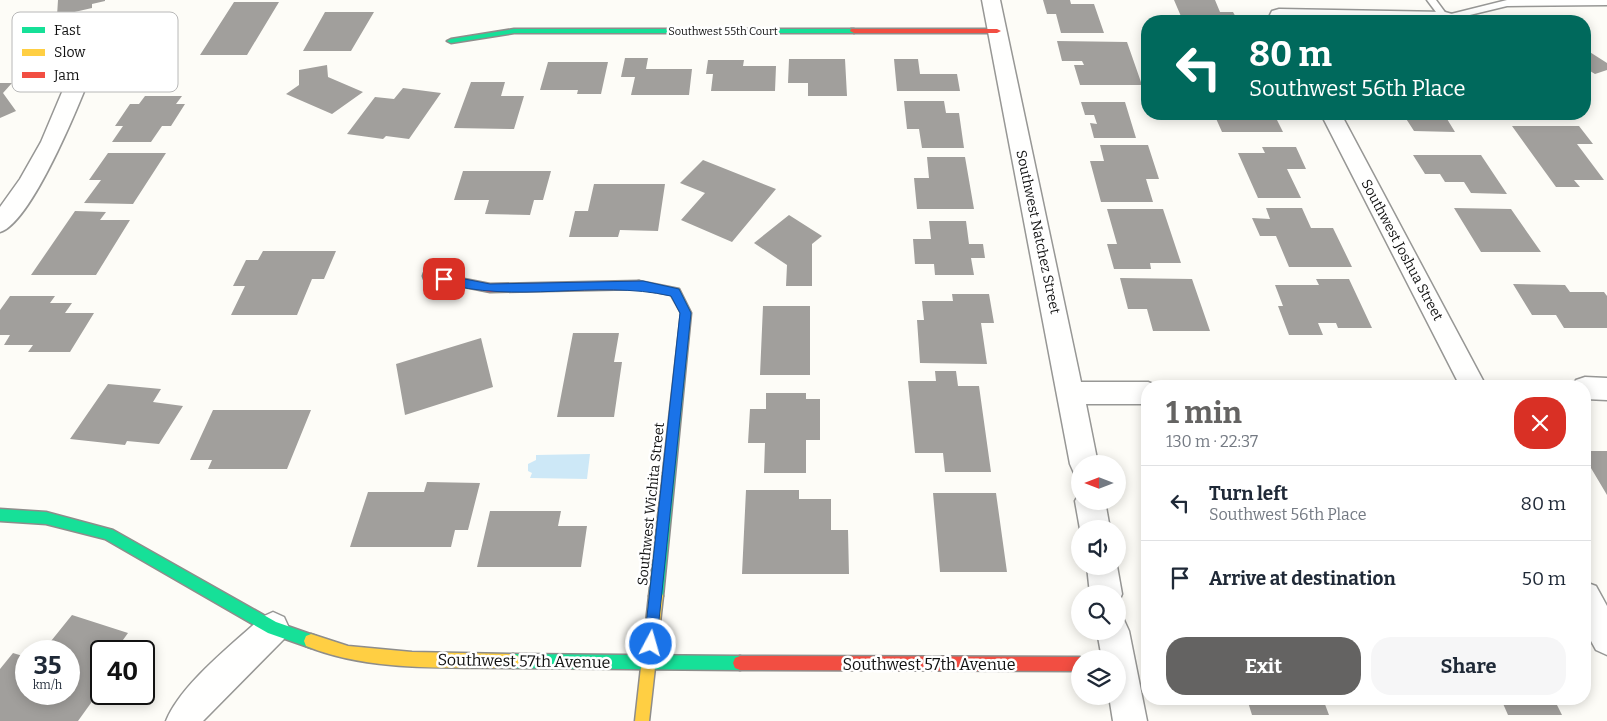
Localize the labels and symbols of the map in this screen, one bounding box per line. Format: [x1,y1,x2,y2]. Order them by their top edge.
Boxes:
legend [12,12,178,92]
text: Fast [54,22,81,39]
street label: Southwest 55th Court [668,25,778,38]
text: Slow [54,44,86,61]
text: Jam [53,67,80,84]
street label: Southwest Natchez Street [1012,148,1064,316]
street label: Southwest Joshua Street [1357,176,1447,324]
pin [423,258,465,300]
street label: Southwest Wichita Street [634,422,668,586]
north arrow [1071,455,1126,510]
position arrow [624,617,676,669]
speed limit sign: 40 [90,640,155,705]
street label: Southwest 57th Avenue [437,650,611,672]
street label: Southwest 57th Avenue [843,655,1015,674]

